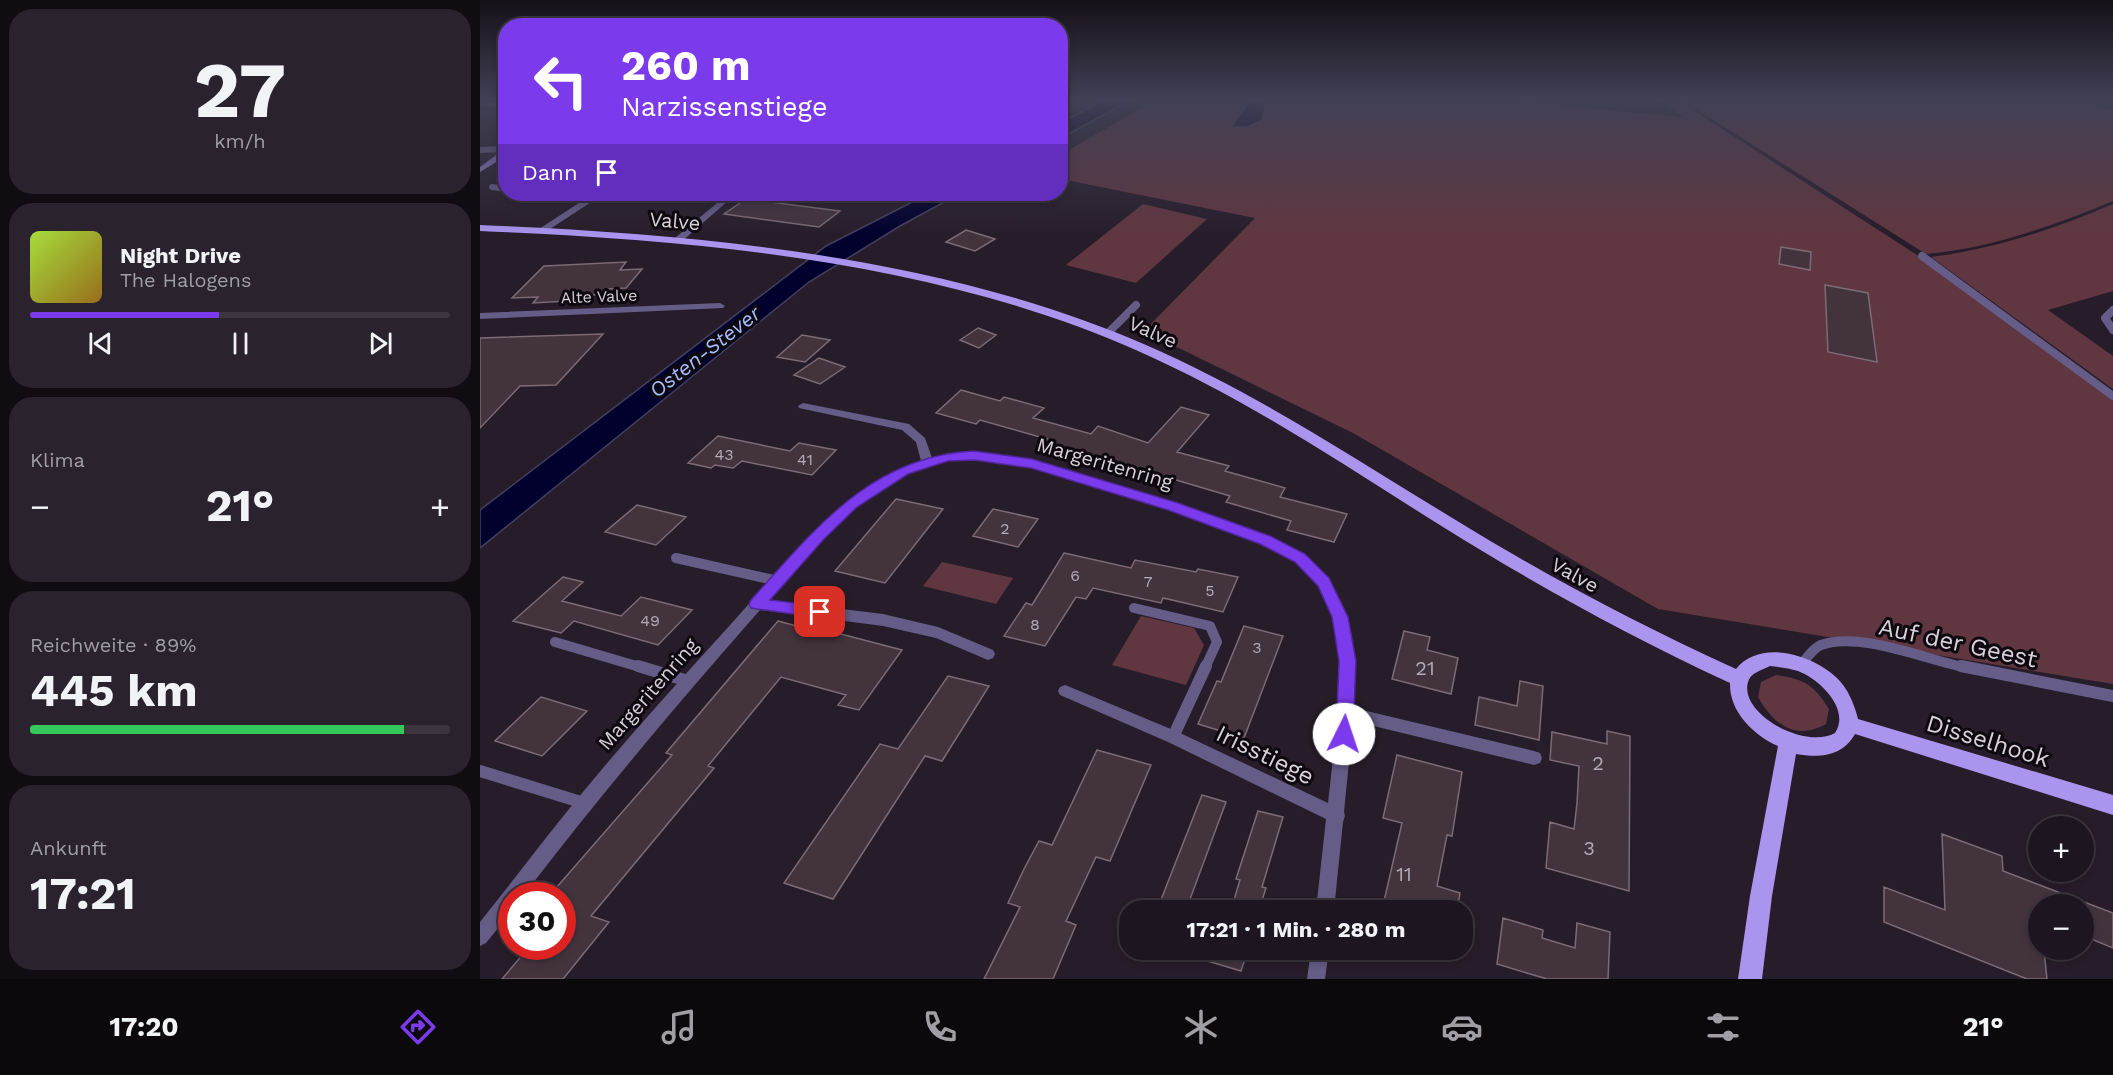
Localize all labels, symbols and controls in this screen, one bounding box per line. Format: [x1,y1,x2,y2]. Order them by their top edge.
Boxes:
text: 260 m [621,41,751,90]
icon: left [522,42,600,120]
text: 27 [194,44,286,136]
text: Narzissenstiege [621,91,828,123]
text: km/h [214,129,266,153]
icon: arrive [590,156,623,189]
text: Dann [522,160,578,185]
street label: Valve [649,207,701,235]
text: Night Drive [120,243,241,268]
text: The Halogens [120,268,252,292]
street label: Alte Valve [560,286,638,307]
water label: Osten-Stever [644,300,766,403]
street label: Valve [1125,311,1181,353]
icon: previous [84,327,117,360]
icon: pause [224,327,257,360]
icon: next [364,327,397,360]
street label: Margeritenring [1034,432,1176,494]
house number: 43 [714,445,734,464]
text: Klima [30,448,85,472]
house number: 41 [797,450,813,469]
text: 21° [206,479,274,532]
text: − [30,487,50,526]
text: + [430,487,450,526]
house number: 2 [1000,519,1010,538]
street label: Valve [1547,552,1603,598]
house number: 6 [1070,566,1080,585]
house number: 7 [1144,572,1153,591]
house number: 5 [1205,581,1215,600]
pin [794,586,845,637]
icon: arrive [803,595,836,628]
house number: 49 [640,611,660,630]
street label: Auf der Geest [1876,613,2040,673]
house number: 8 [1030,615,1040,634]
text: Reichweite · 89% [30,633,196,657]
street label: Margeritenring [593,633,703,755]
house number: 3 [1252,638,1262,657]
house number: 21 [1415,656,1435,680]
text: 445 km [30,664,198,717]
position arrow [1312,702,1376,766]
street label: Disselhook [1923,709,2053,773]
street label: Irisstiege [1212,719,1318,791]
house number: 2 [1592,751,1604,775]
map controls [2028,816,2094,960]
button: + [2028,816,2094,882]
text: Ankunft [30,836,107,860]
house number: 3 [1583,836,1595,860]
house number: 11 [1396,862,1412,886]
text: 17:21 [30,867,136,920]
speed limit sign: 30 [498,882,576,960]
button: − [2028,894,2094,960]
text: 17:21 · 1 Min. · 280 m [1186,917,1406,942]
icon: directions [397,1006,439,1048]
icon: music [658,1006,700,1048]
icon: phone [919,1006,961,1048]
icon: climate [1180,1006,1222,1048]
icon: car [1441,1006,1483,1048]
icon: filters [1702,1006,1744,1048]
text: 17:20 [109,1011,179,1043]
text: 21° [1962,1011,2004,1043]

